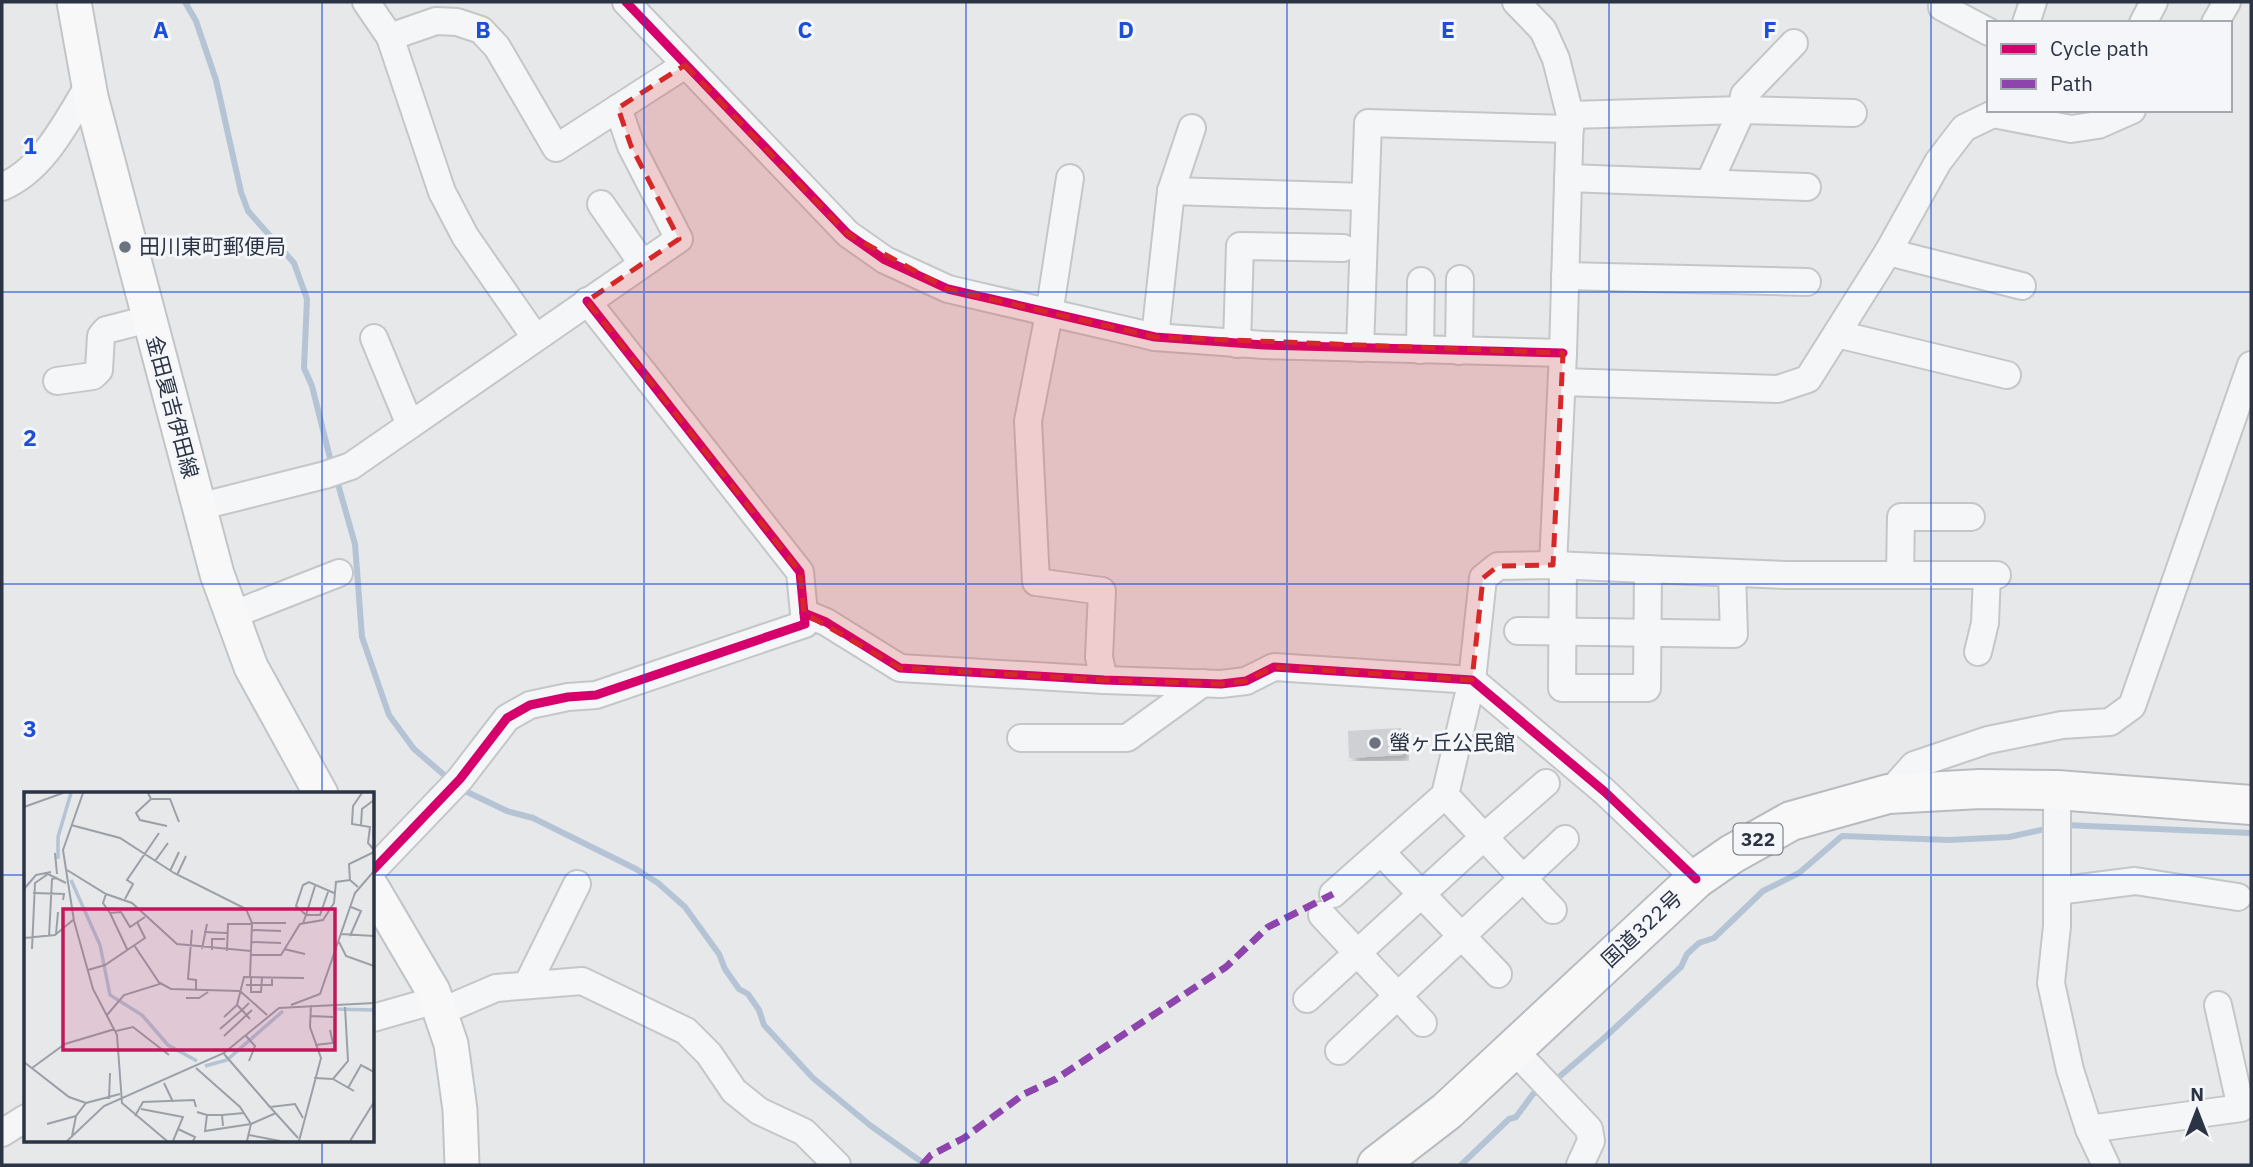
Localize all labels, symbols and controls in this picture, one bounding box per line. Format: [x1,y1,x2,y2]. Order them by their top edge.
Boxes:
text: A [153,14,169,44]
text: B [475,14,491,44]
text: C [798,14,813,44]
text: D [1118,14,1134,44]
text: E [1441,14,1455,44]
text: F [1763,14,1777,44]
legend [1987,21,2232,112]
text: Cycle path [2050,34,2149,62]
text: Path [2050,69,2093,97]
text: 1 [23,130,37,160]
place label: 田川東町郵便局 [139,232,286,260]
marker: 田川東町郵便局 [117,239,133,255]
street label: 金田夏吉伊田線 [140,332,206,481]
text: 2 [23,422,37,452]
text: 3 [23,713,37,743]
place label: 螢ヶ丘公民館 [1389,728,1515,756]
marker: 螢ヶ丘公民館 [1367,735,1383,751]
inset map [24,792,374,1142]
road number: 322 [1734,824,1782,854]
street label: 国道322号 [1595,884,1688,973]
north arrow [2162,1076,2232,1146]
text: N [2190,1082,2204,1106]

